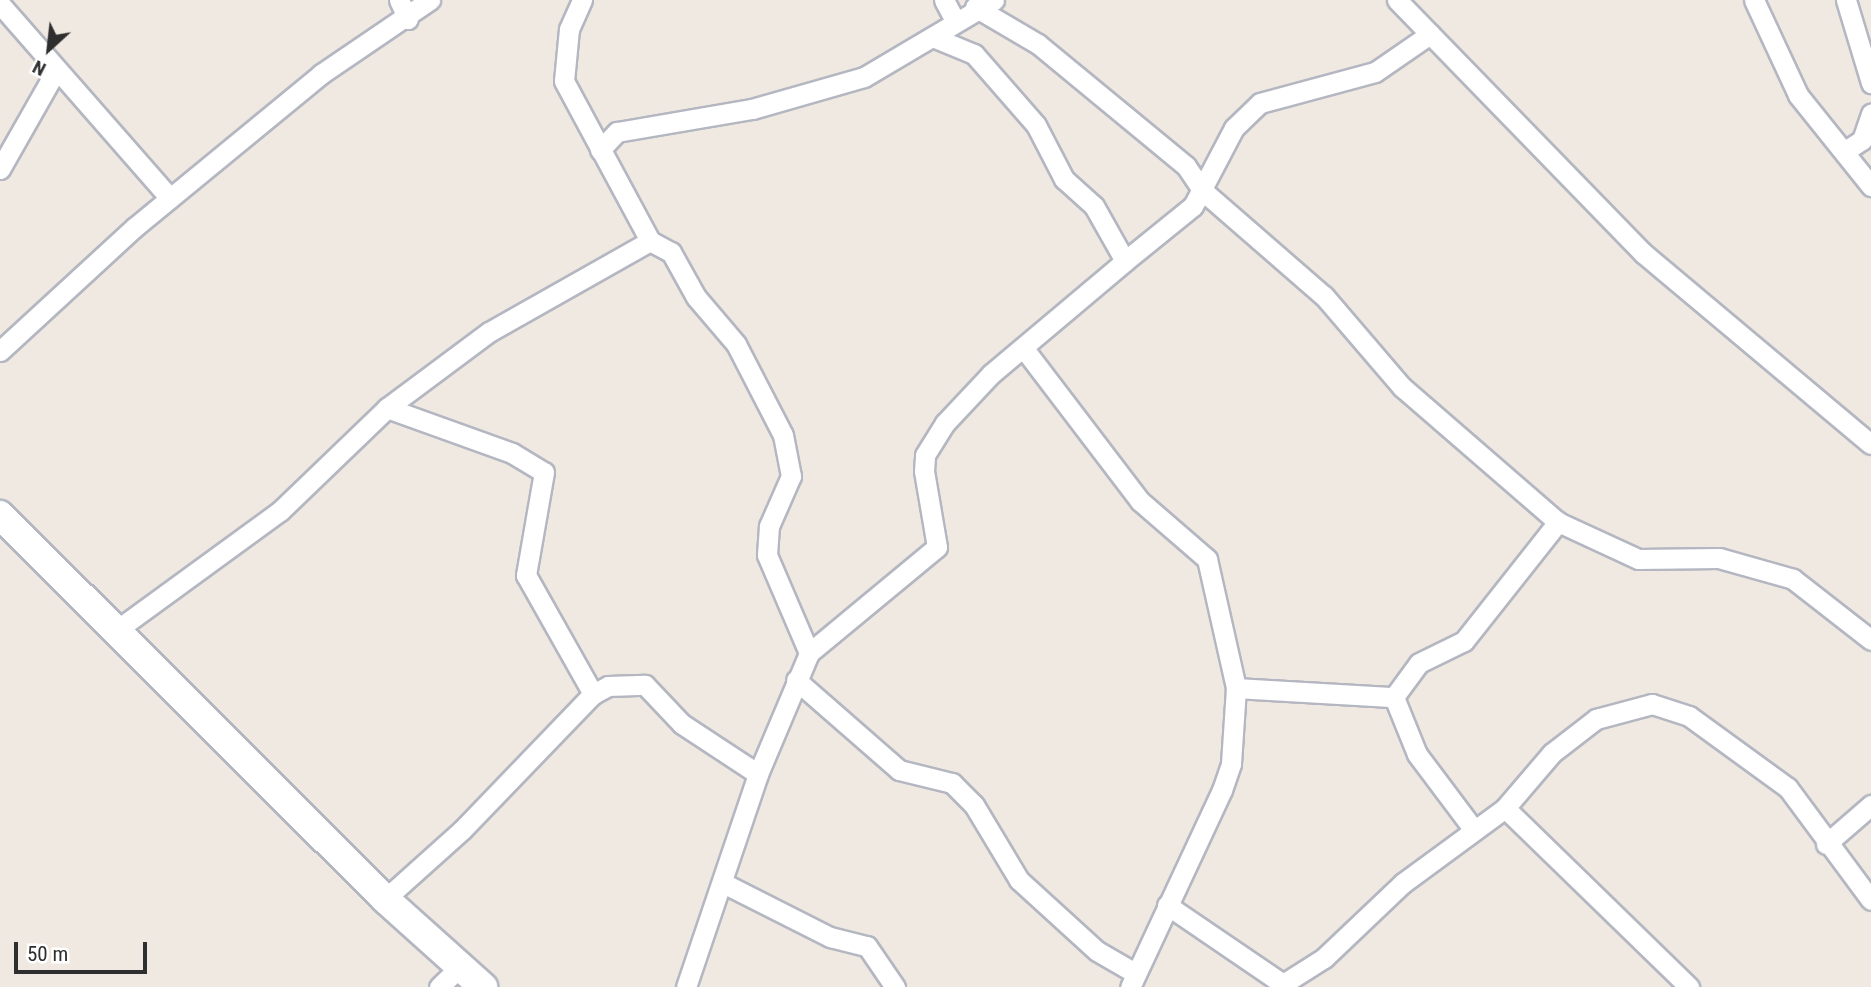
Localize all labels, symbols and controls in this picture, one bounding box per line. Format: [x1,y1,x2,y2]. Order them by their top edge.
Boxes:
north arrow [14,14,84,84]
text: N [29,55,50,81]
scale bar [18,928,150,972]
text: 50 m [27,942,68,966]

